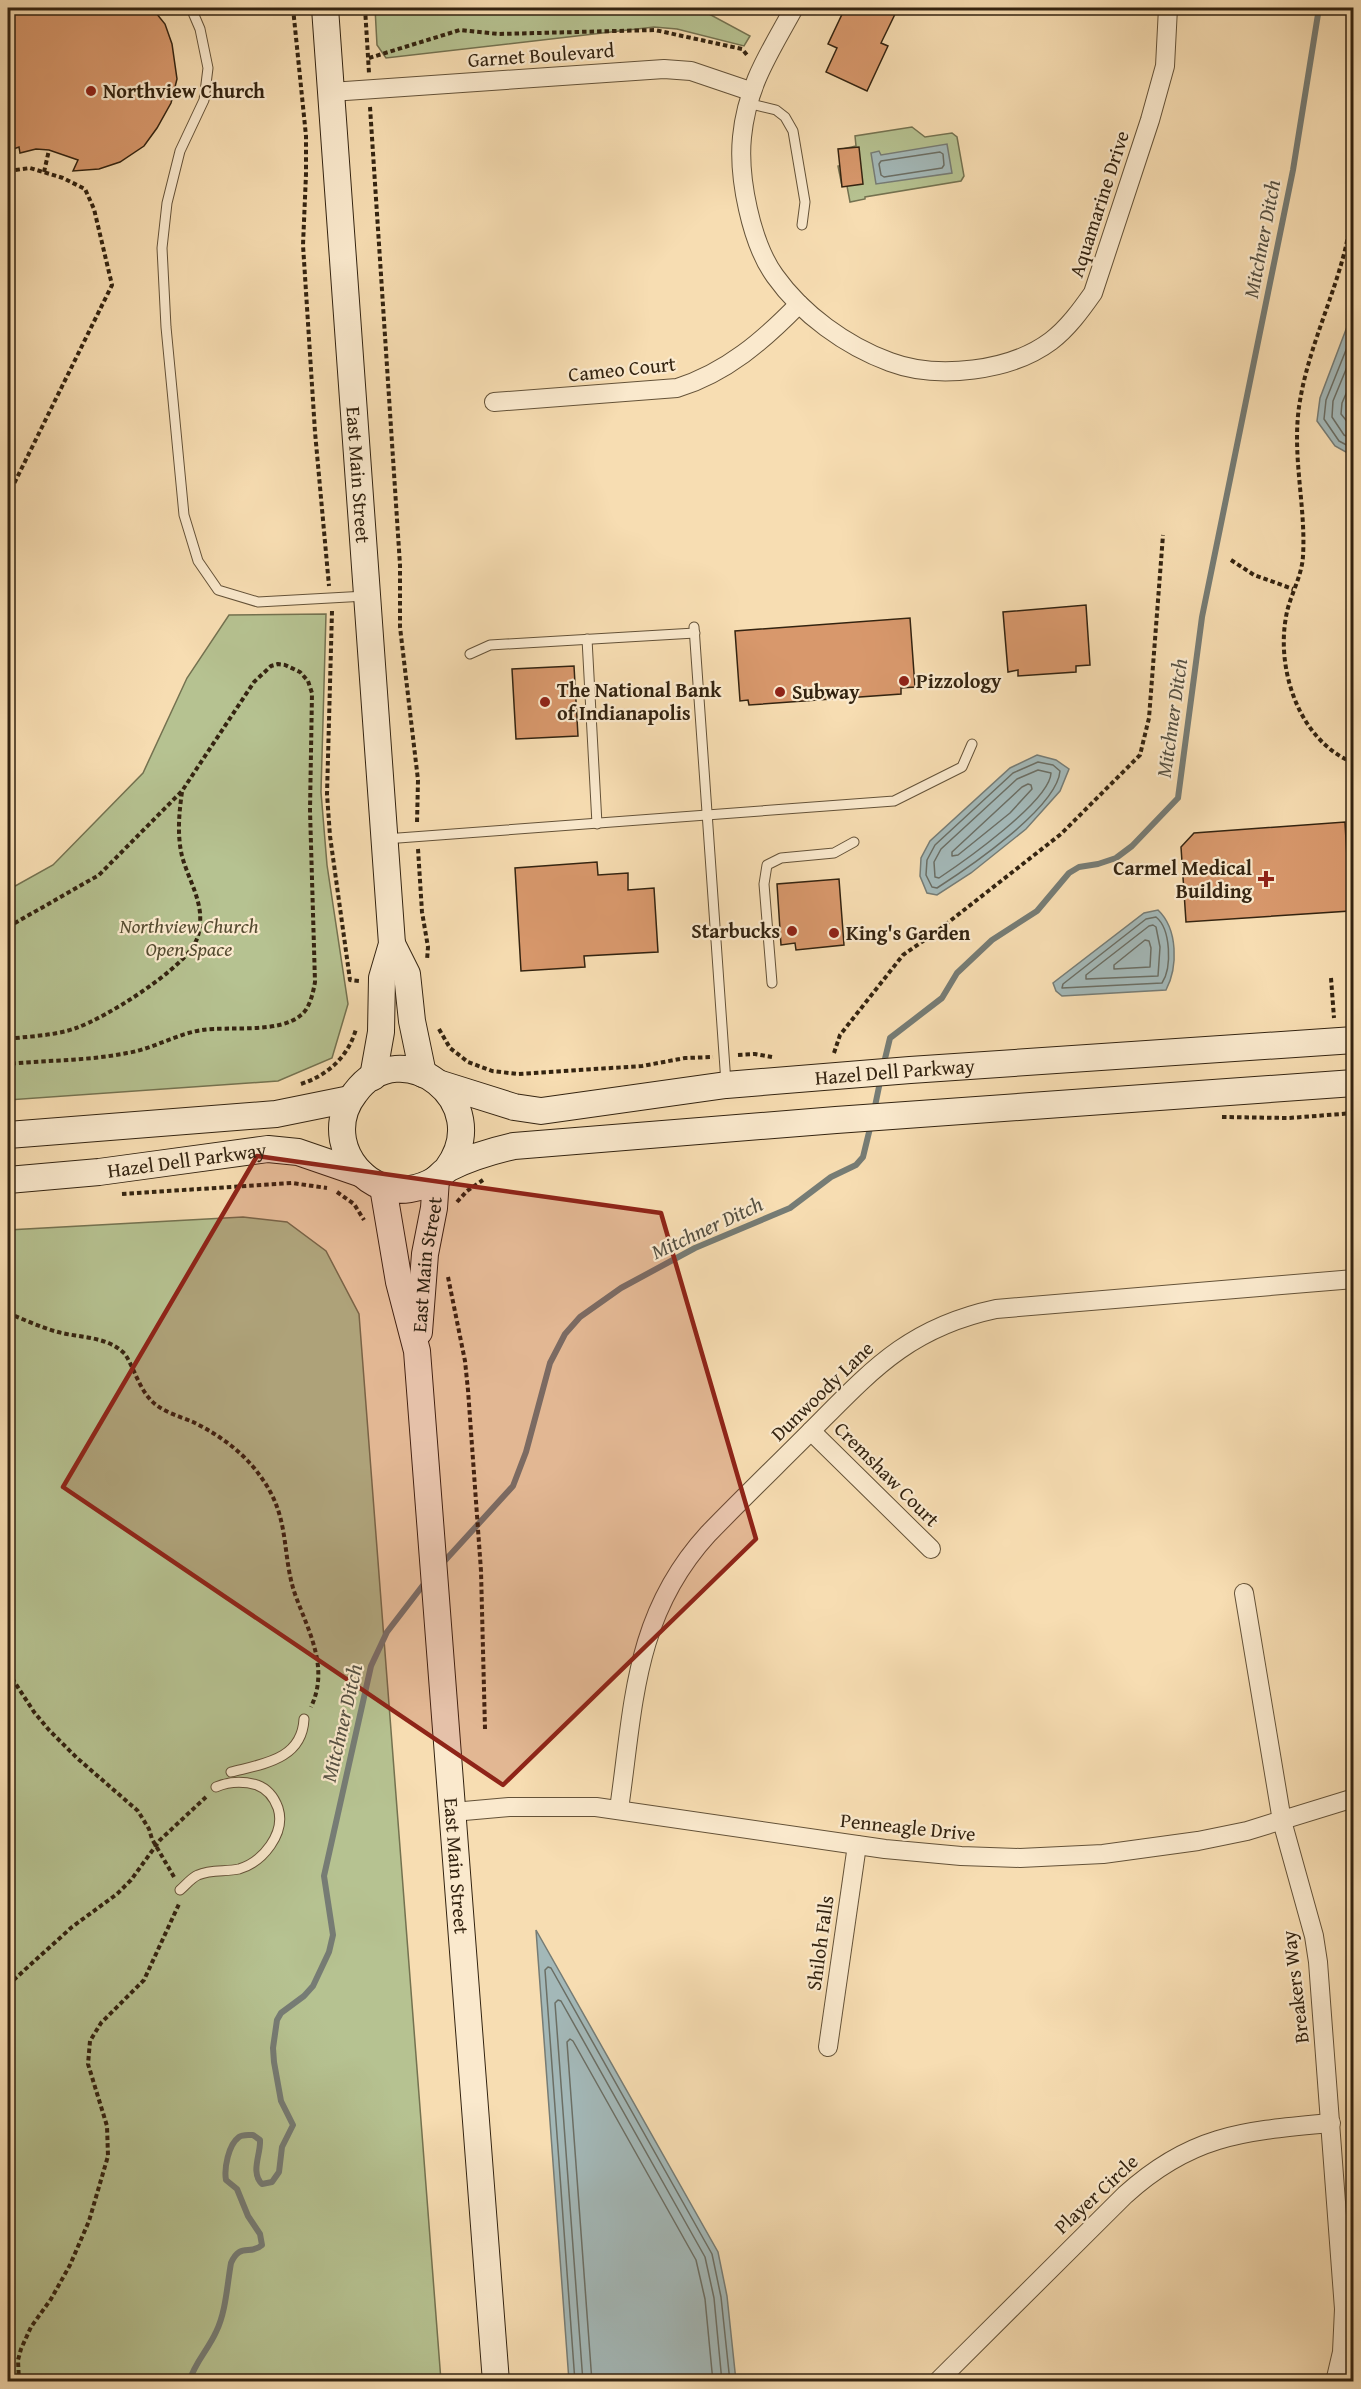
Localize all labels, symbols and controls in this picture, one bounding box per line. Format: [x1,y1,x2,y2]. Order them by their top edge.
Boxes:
street label: Garnet Boulevard [467,35,615,74]
place label: Northview Church [103,76,265,105]
marker: Northview Church [84,84,98,98]
street label: Aquamarine Drive [1061,127,1136,281]
water label: Mitchner Ditch [1235,177,1288,301]
street label: Cameo Court [567,348,677,389]
street label: East Main Street [340,406,378,544]
water label: Mitchner Ditch [1148,656,1195,780]
place label: Pizzology [916,666,1002,695]
marker: Pizzology [897,674,911,688]
place label: The National Bank of Indianapolis [557,675,722,727]
place label: Subway [792,677,860,706]
marker: Subway [773,685,787,699]
marker: The National Bank of Indianapolis [538,695,552,709]
place label: Carmel Medical Building [1113,853,1252,905]
marker: Carmel Medical Building [1257,870,1275,888]
park label: Northview Church Open Space [119,911,258,963]
place label: Starbucks [691,916,780,945]
place label: King's Garden [846,918,970,947]
marker: Starbucks [785,924,799,938]
marker: King's Garden [827,926,841,940]
street label: Hazel Dell Parkway [814,1051,976,1092]
street label: Hazel Dell Parkway [106,1134,268,1185]
water label: Mitchner Ditch [646,1188,768,1267]
street label: East Main Street [404,1196,449,1333]
street label: Dunwoody Lane [764,1334,880,1447]
street label: Cremshaw Court [828,1414,947,1533]
water label: Mitchner Ditch [313,1660,370,1785]
street label: East Main Street [437,1797,477,1935]
street label: Penneagle Drive [839,1805,977,1848]
street label: Shiloh Falls [798,1893,841,1992]
street label: Breakers Way [1273,1929,1316,2045]
street label: Player Circle [1047,2147,1144,2240]

